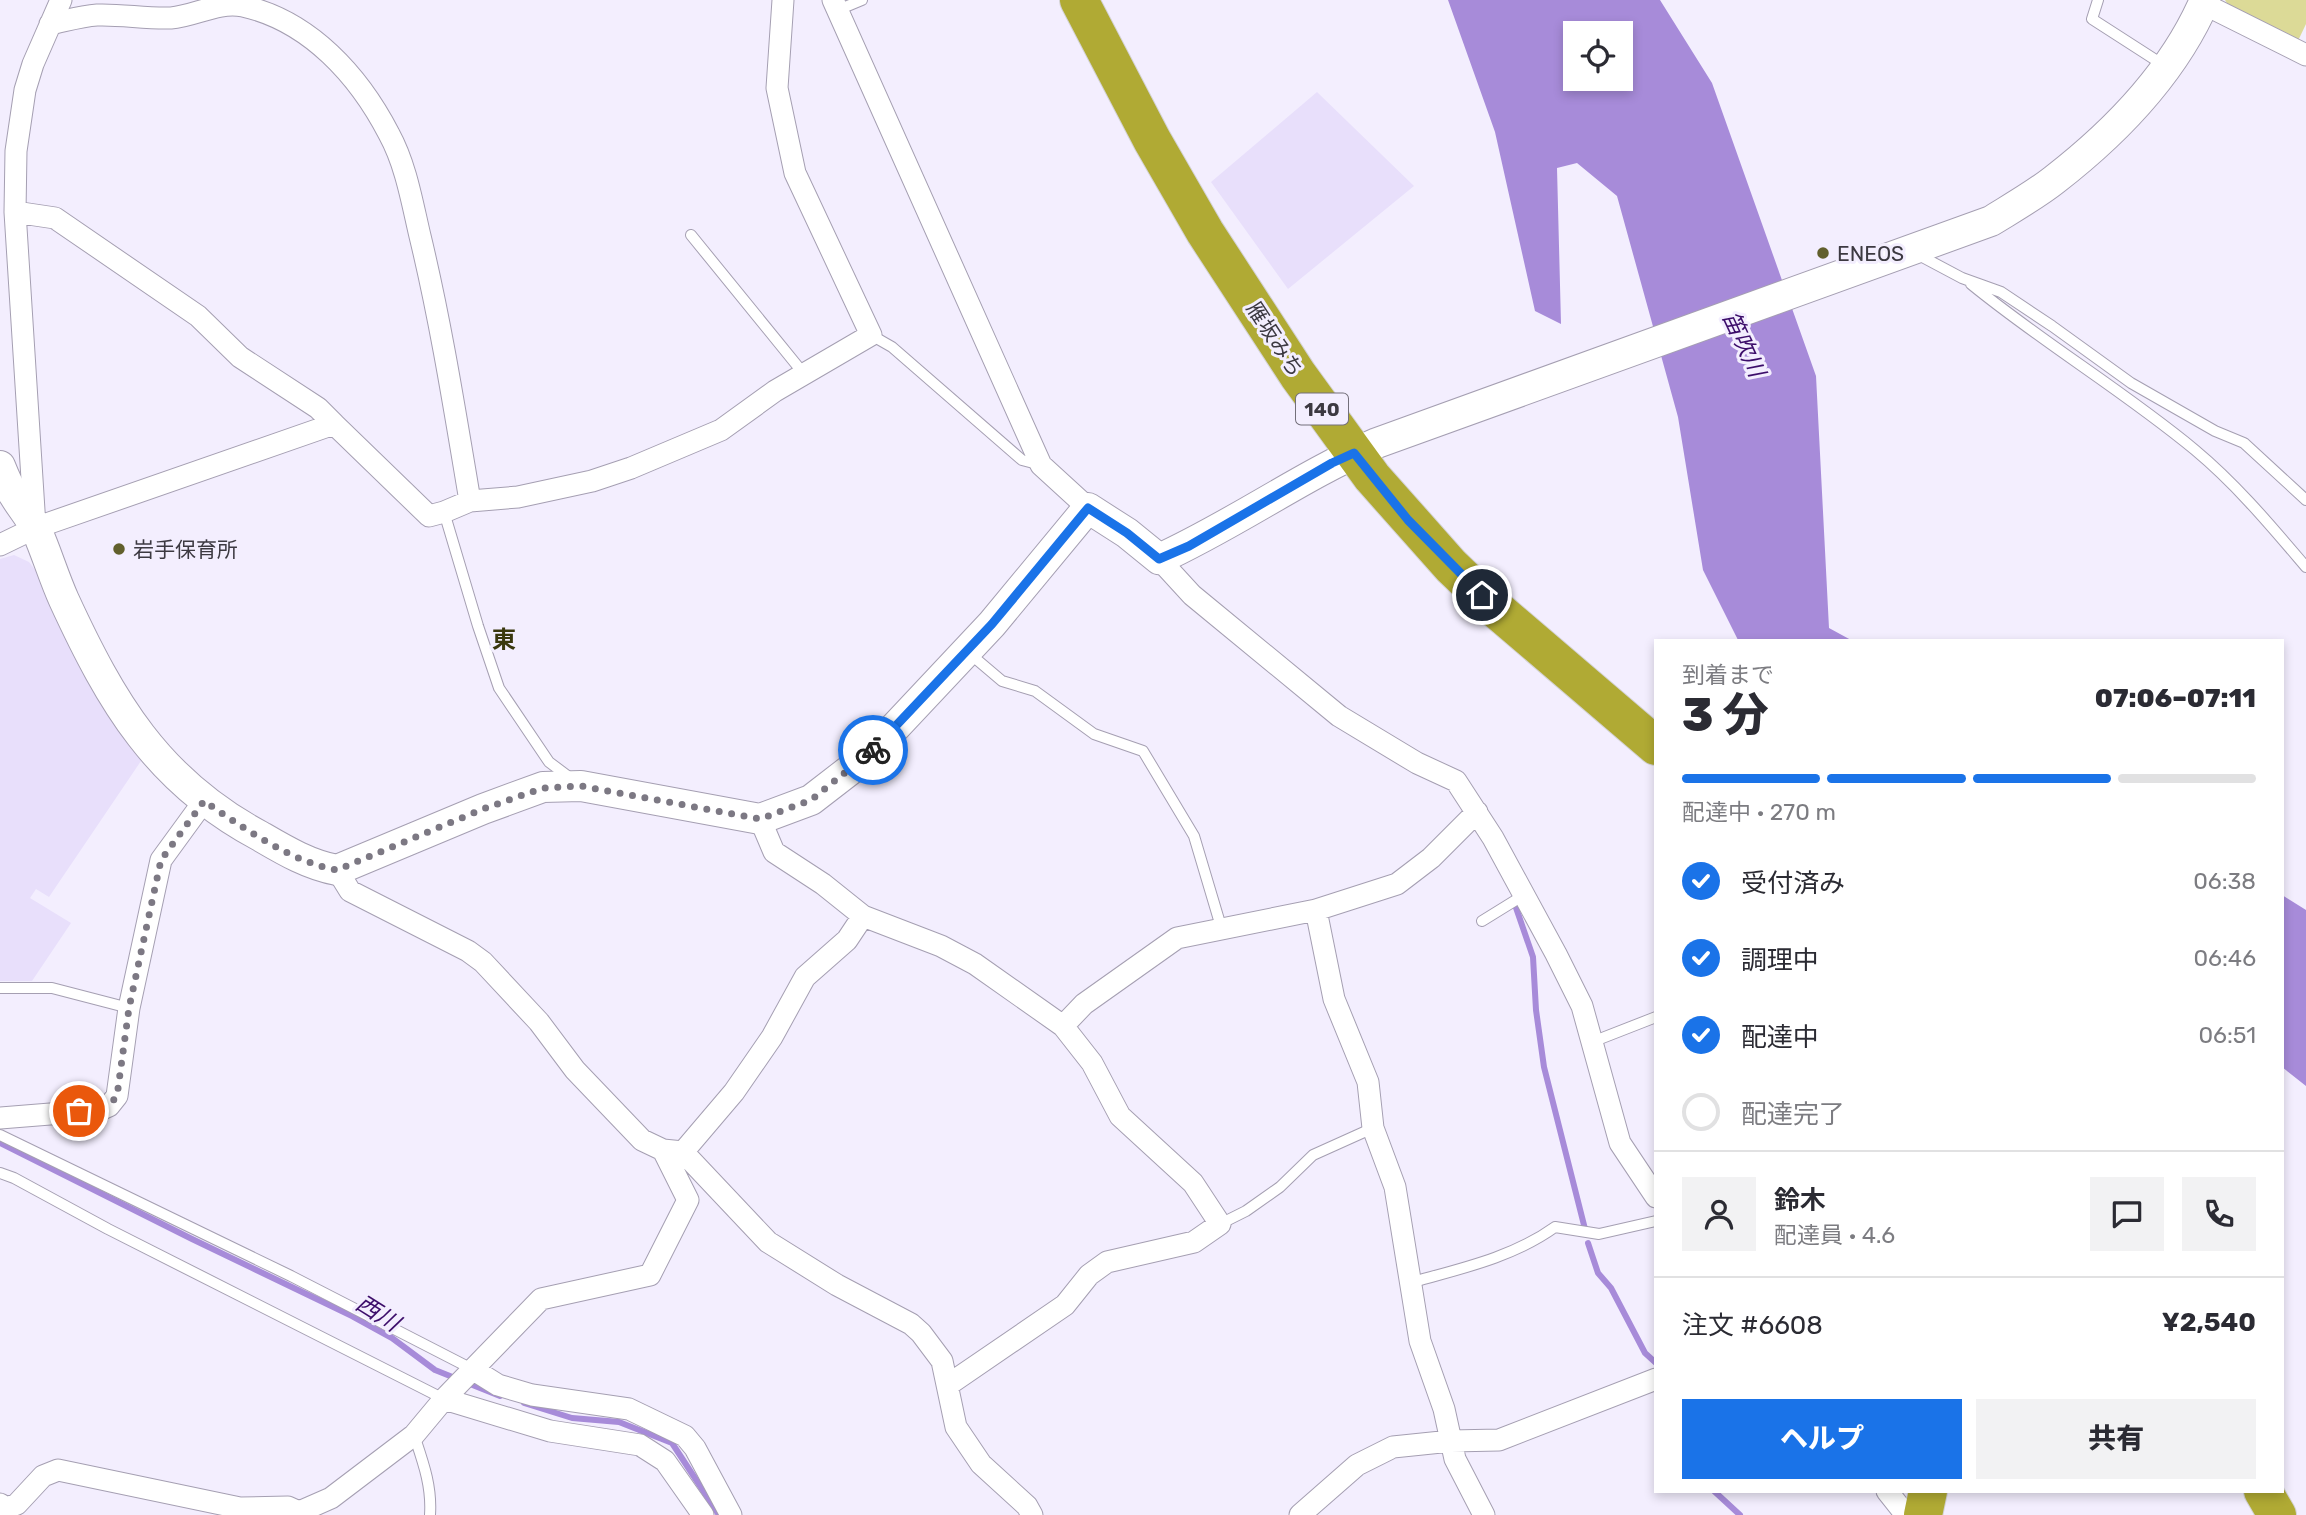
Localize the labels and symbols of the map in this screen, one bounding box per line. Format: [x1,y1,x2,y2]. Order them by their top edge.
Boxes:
place label: ENEOS [1837,241,1904,266]
marker: ENEOS [1815,245,1831,261]
street label: 雁坂みち [1242,297,1308,381]
water label: 笛吹川 [1717,307,1773,384]
road number: 140 [1296,394,1348,424]
place label: 岩手保育所 [133,537,238,562]
marker: 岩手保育所 [111,541,127,557]
pin [1452,565,1512,625]
district label: 東 [492,626,516,654]
courier [838,715,908,785]
pin [49,1081,109,1141]
water label: 西川 [351,1289,407,1339]

